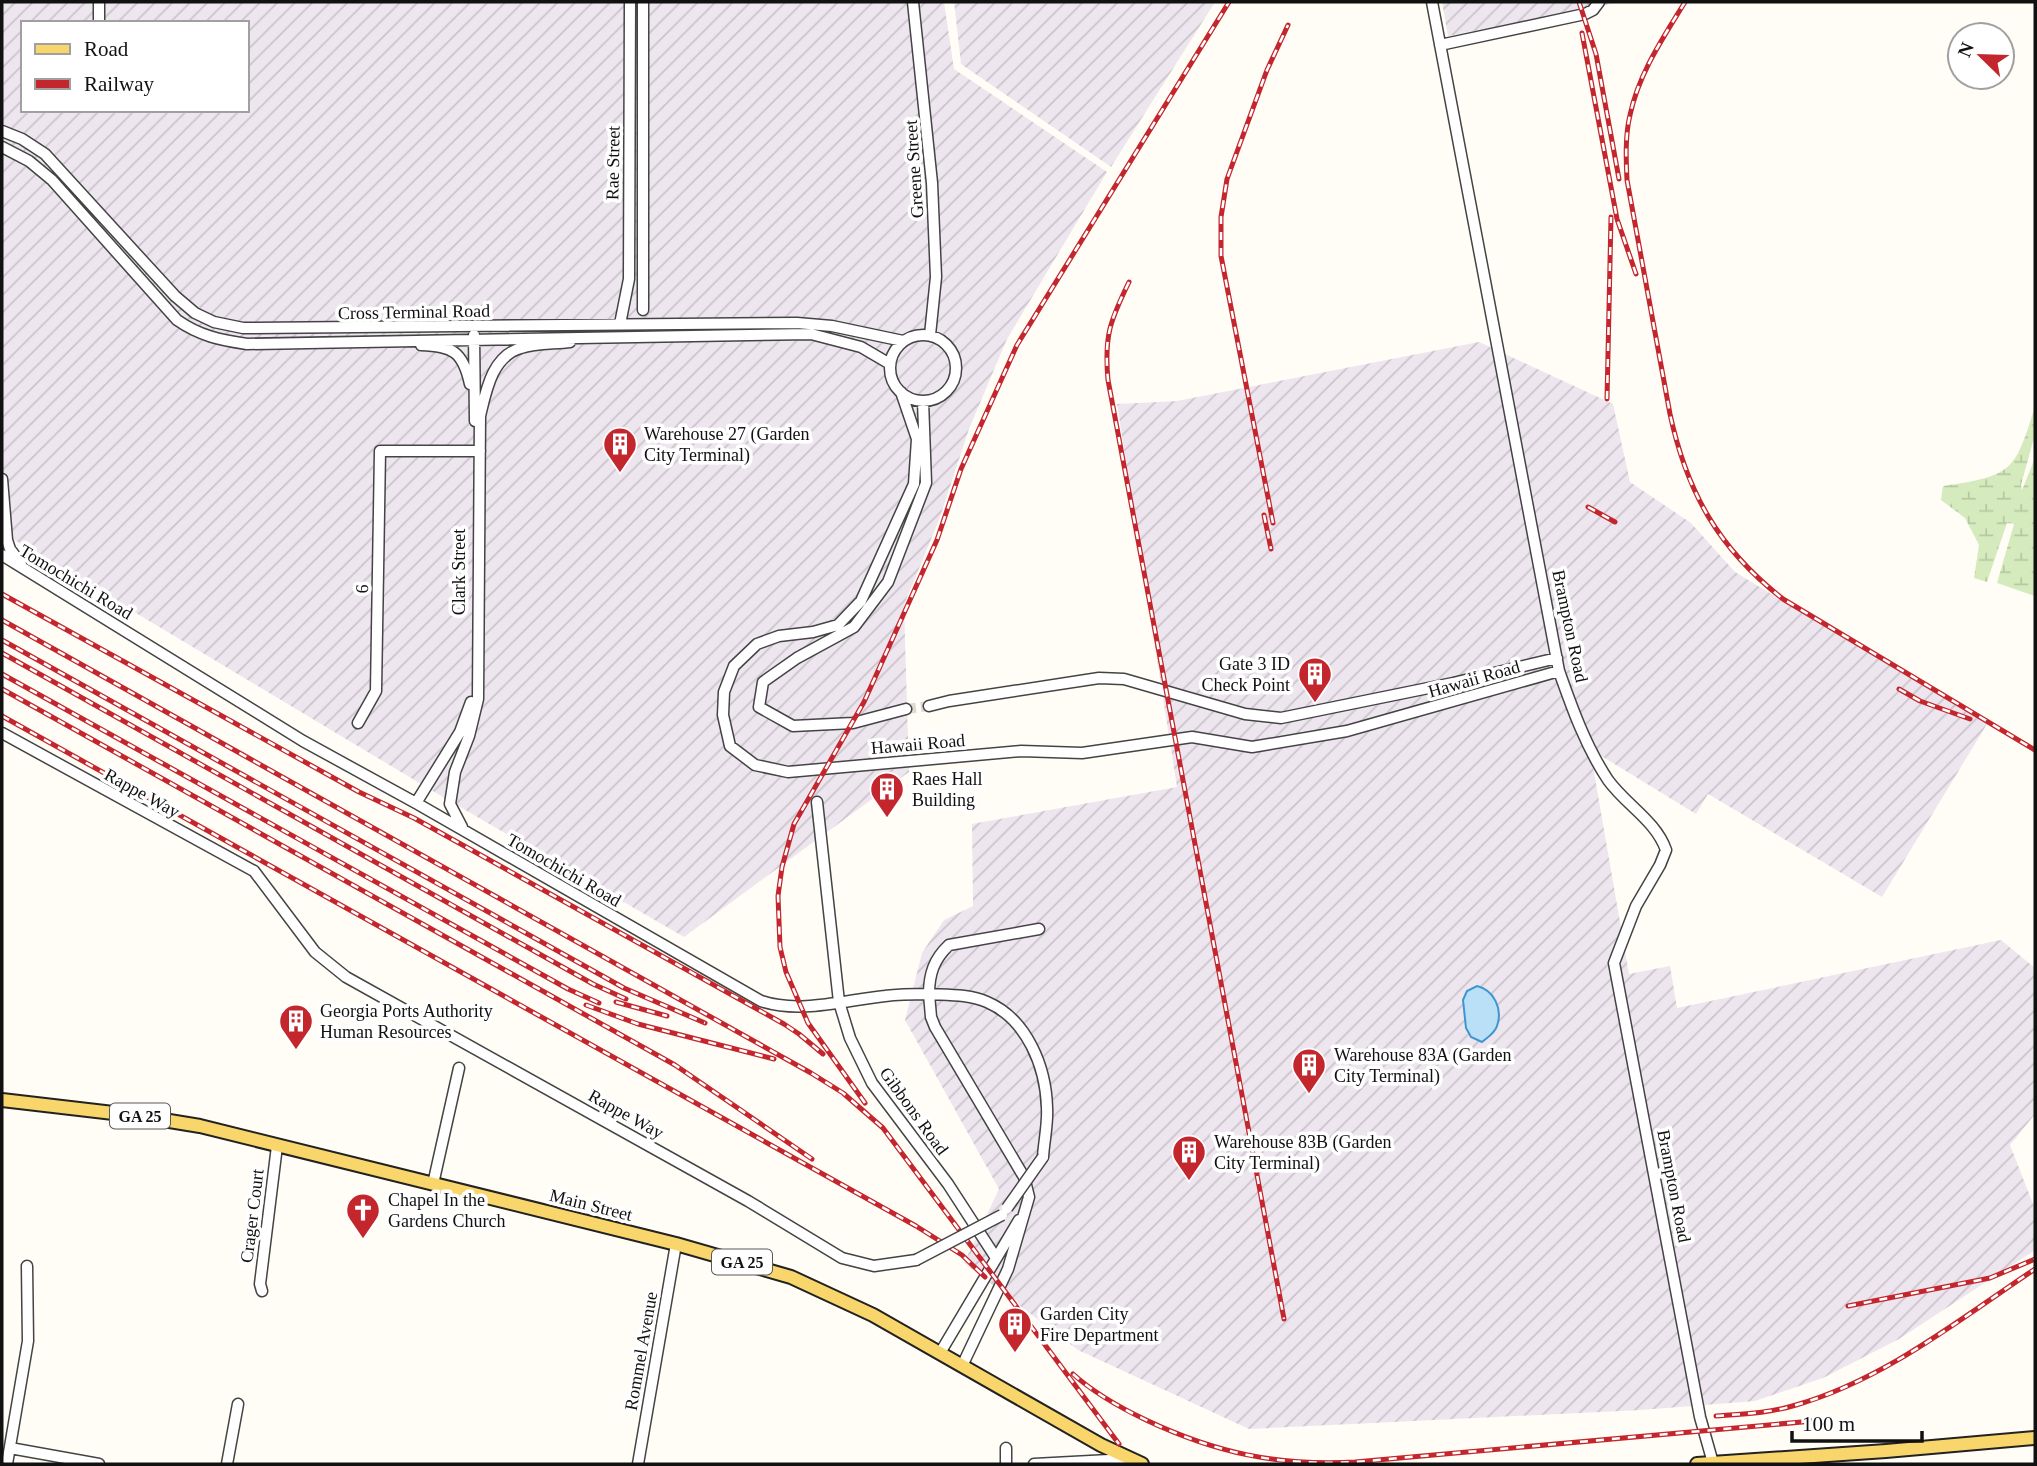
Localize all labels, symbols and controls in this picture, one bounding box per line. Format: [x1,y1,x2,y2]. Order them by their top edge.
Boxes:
legend [21,21,248,112]
north arrow [1946,21,2016,91]
text: Road [84,37,129,61]
text: N [1953,39,1978,60]
text: Railway [84,72,154,96]
street label: Greene Street [901,119,927,219]
street label: Rae Street [602,126,624,200]
street label: Cross Terminal Road [338,301,490,323]
place label: Warehouse 27 (Garden City Terminal) [644,424,809,466]
building icon: Warehouse 27 (Garden City Terminal) [601,425,639,474]
street label: Clark Street [449,529,469,615]
street label: Tomochichi Road [16,540,136,624]
street label: Brampton Road [1548,568,1592,684]
street label: 6 [352,584,372,594]
place label: Gate 3 ID Check Point [1202,654,1290,695]
building icon: Gate 3 ID Check Point [1296,655,1334,704]
street label: Hawaii Road [1426,656,1522,702]
street label: Hawaii Road [870,730,966,758]
street label: Rappe Way [101,764,183,822]
place label: Raes Hall Building [912,769,982,810]
building icon: Raes Hall Building [868,770,906,819]
street label: Tomochichi Road [503,829,625,911]
place label: Georgia Ports Authority Human Resources [320,1001,493,1042]
building icon: Georgia Ports Authority Human Resources [277,1002,315,1051]
place label: Warehouse 83A (Garden City Terminal) [1334,1045,1512,1087]
building icon: Warehouse 83A (Garden City Terminal) [1290,1046,1328,1095]
street label: Gibbons Road [875,1063,953,1159]
street label: Rappe Way [585,1085,667,1143]
road number: GA 25 [110,1104,170,1128]
street label: Brampton Road [1653,1128,1695,1244]
place label: Warehouse 83B (Garden City Terminal) [1214,1132,1392,1174]
building icon: Warehouse 83B (Garden City Terminal) [1170,1133,1208,1182]
street label: Crager Court [236,1168,268,1264]
street label: Main Street [548,1185,634,1225]
place label: Chapel In the Gardens Church [388,1190,505,1231]
church icon: Chapel In the Gardens Church [344,1191,382,1240]
road number: GA 25 [712,1250,772,1274]
street label: Rommel Avenue [621,1290,661,1412]
place label: Garden City Fire Department [1040,1304,1158,1345]
building icon: Garden City Fire Department [996,1305,1034,1354]
scale bar [1792,1400,1922,1444]
text: 100 m [1802,1412,1855,1436]

